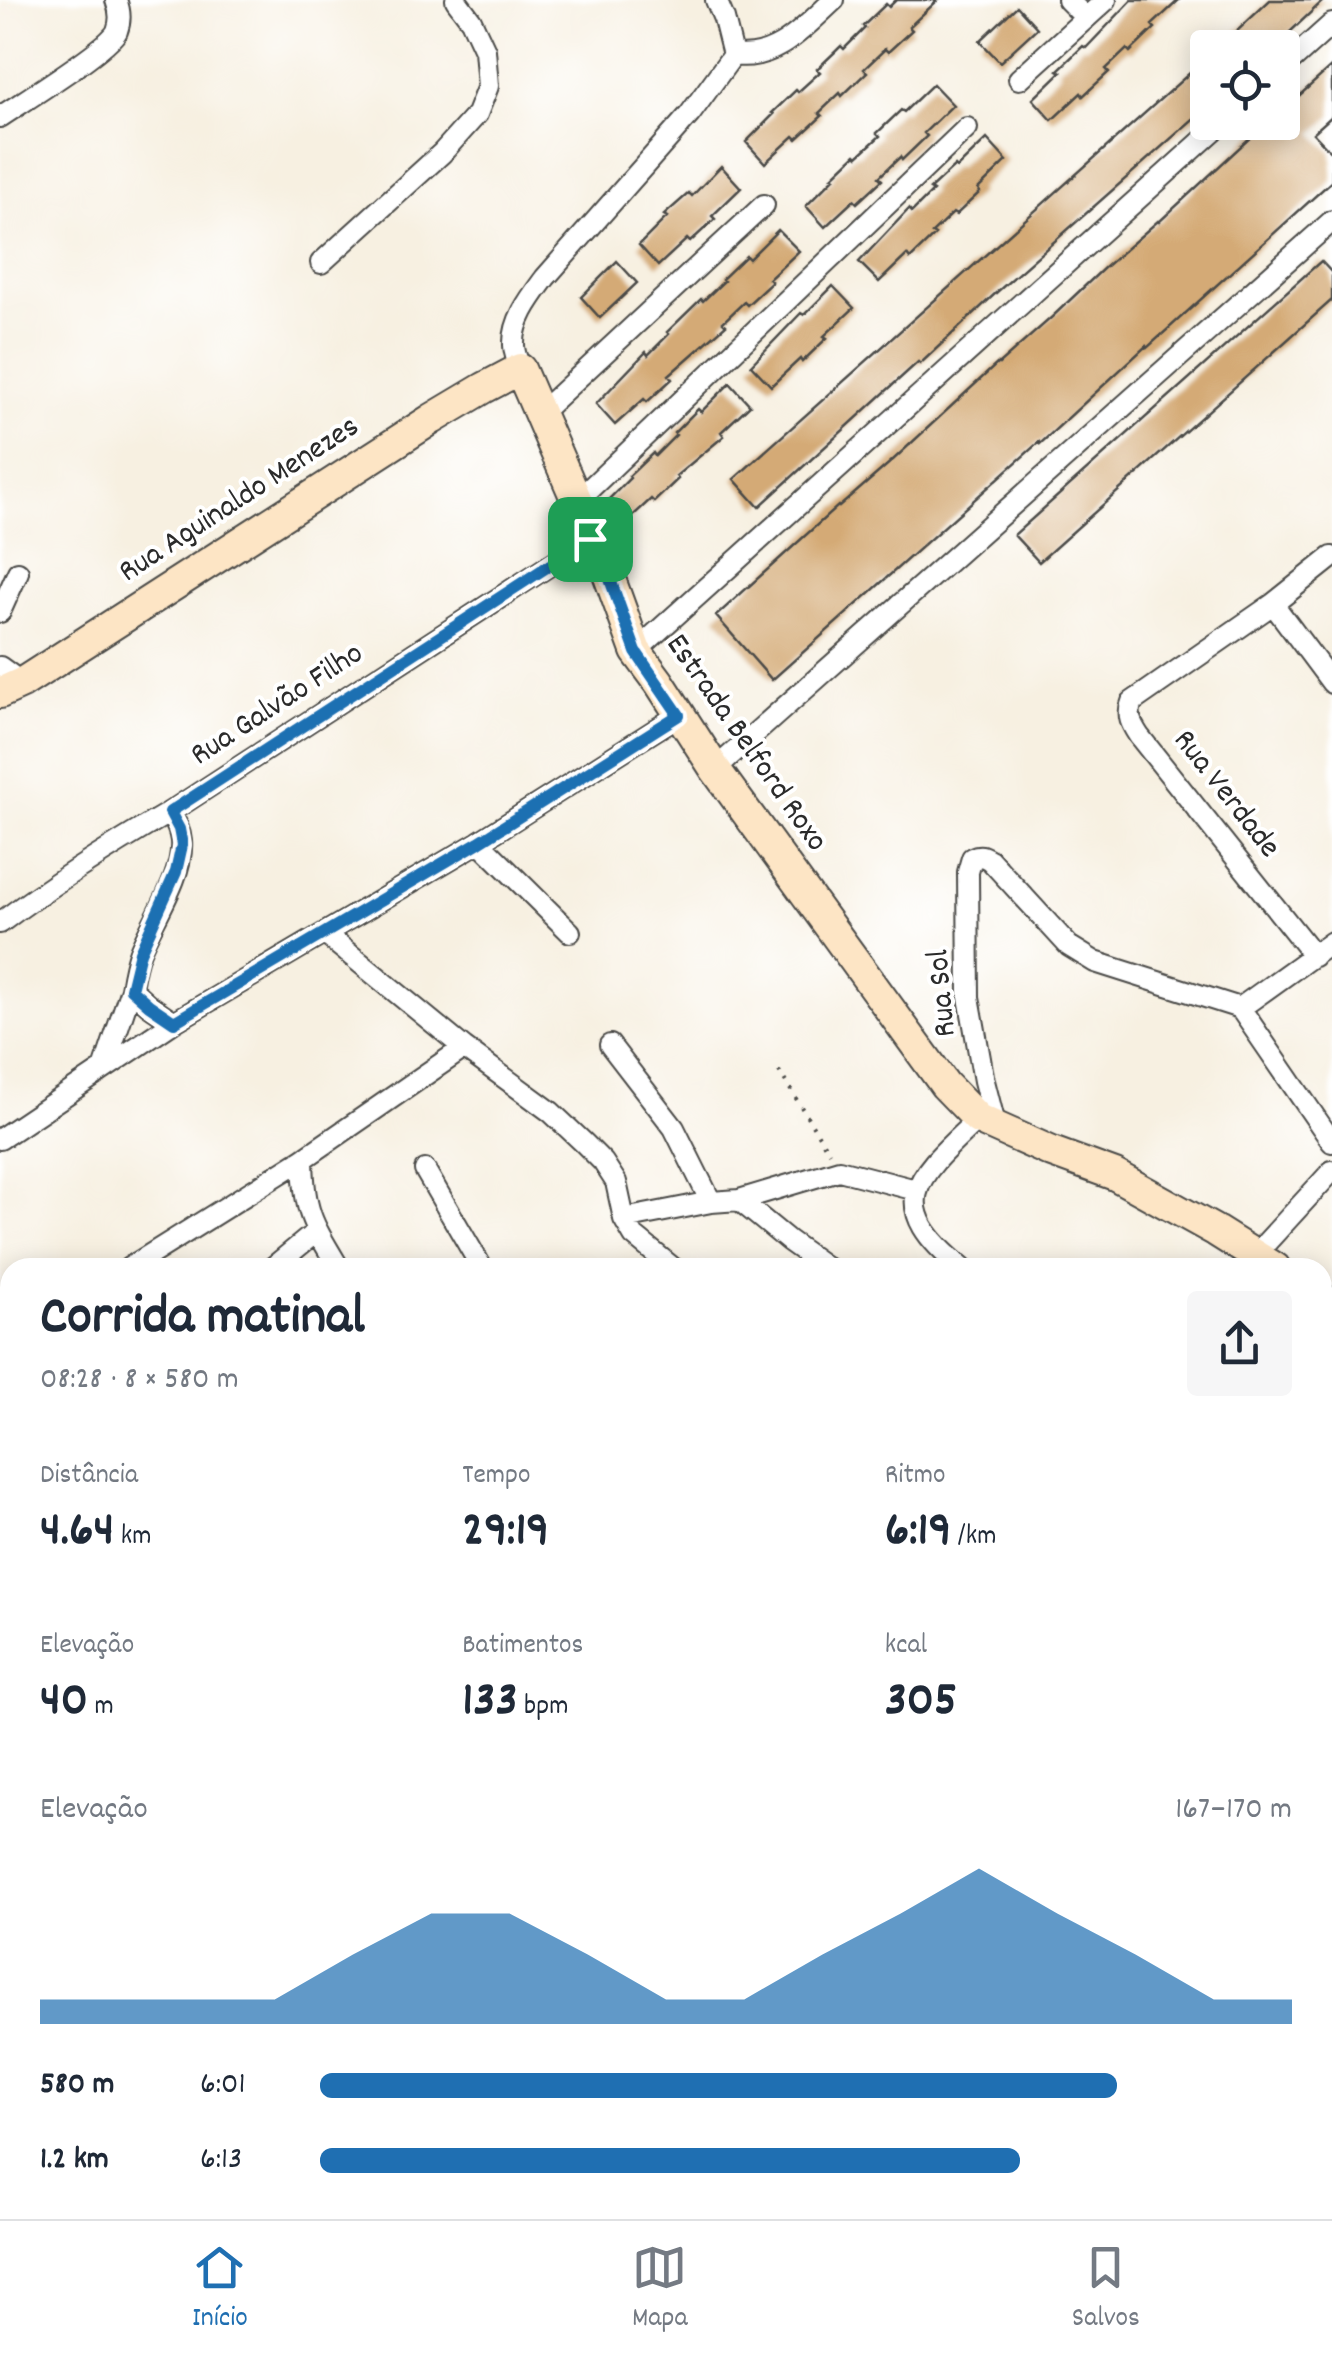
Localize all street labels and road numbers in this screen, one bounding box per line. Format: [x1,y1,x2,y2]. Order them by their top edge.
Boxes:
street label: Rua Aguinaldo Menezes [111,406,369,596]
street label: Estrada Belford Roxo [653,626,837,862]
street label: Rua Galvão Filho [182,633,374,779]
street label: Rua Verdade [1160,721,1290,869]
street label: Rua Sol [917,947,971,1039]

